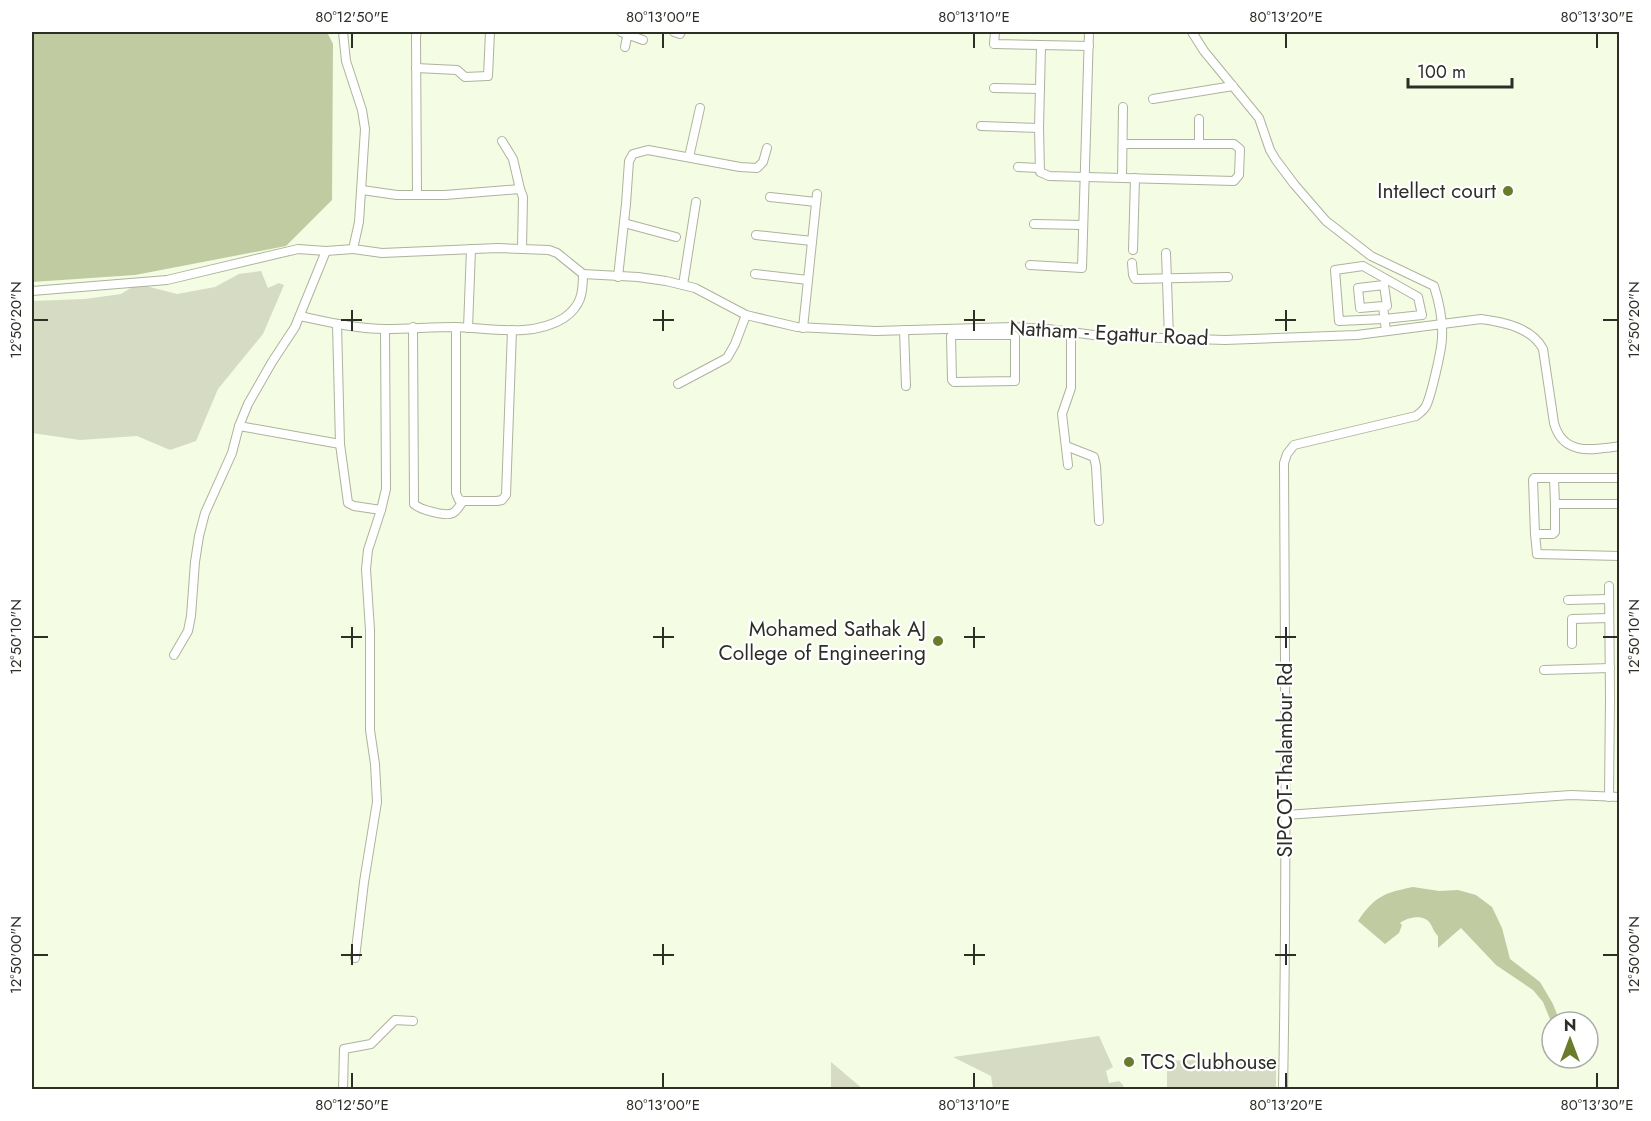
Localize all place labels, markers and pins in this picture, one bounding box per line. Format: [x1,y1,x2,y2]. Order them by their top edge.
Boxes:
place label: Intellect court [1377,176,1496,206]
marker: Intellect court [1501,184,1515,198]
place label: Mohamed Sathak AJ College of Engineering [718,614,926,668]
marker: Mohamed Sathak AJ College of Engineering [931,634,945,648]
place label: TCS Clubhouse [1141,1047,1277,1077]
marker: TCS Clubhouse [1122,1055,1136,1069]

